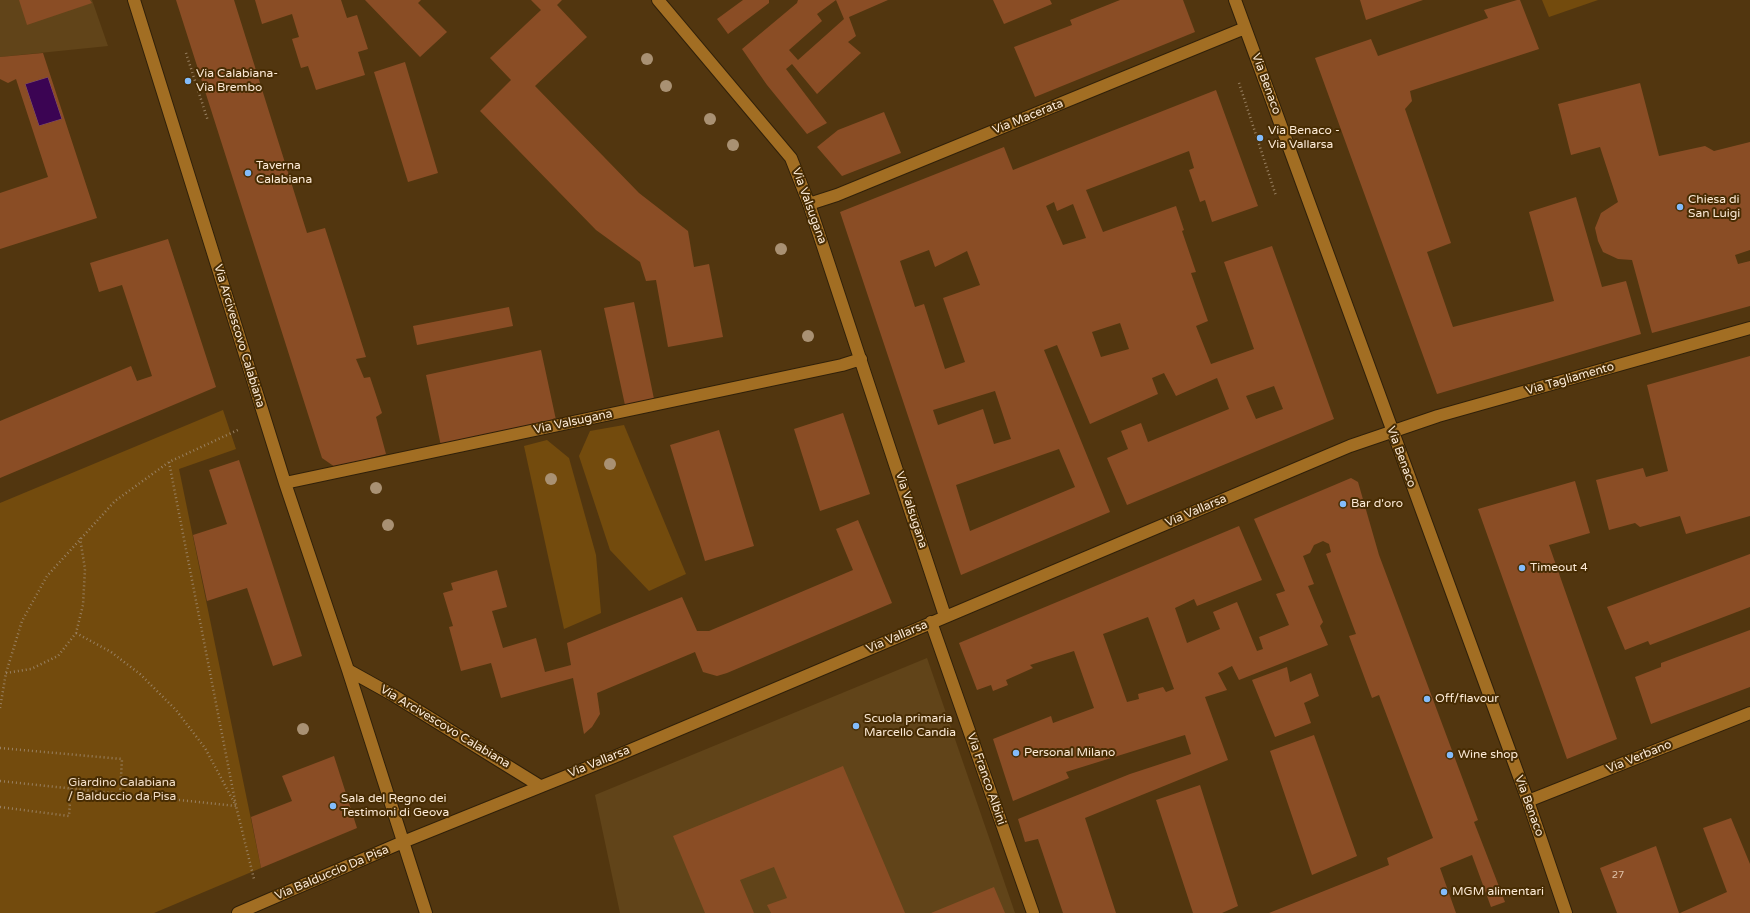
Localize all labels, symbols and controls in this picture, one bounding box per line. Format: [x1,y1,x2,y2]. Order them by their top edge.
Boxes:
street label: Via Benaco [1248,52,1284,116]
place label: Via Calabiana- Via Brembo [196,67,278,95]
marker: Via Calabiana- Via Brembo [183,76,193,86]
street label: Via Macerata [991,96,1065,138]
place label: Via Benaco - Via Vallarsa [1268,124,1340,152]
marker: Via Benaco - Via Vallarsa [1255,133,1265,143]
place label: Taverna Calabiana [256,159,312,187]
street label: Via Valsugana [789,166,829,246]
marker: Taverna Calabiana [243,168,253,178]
place label: Chiesa di San Luigi [1688,193,1740,221]
marker: Chiesa di San Luigi [1675,202,1685,212]
street label: Via Arcivescovo Calabiana [210,263,268,409]
street label: Via Tagliamento [1524,360,1616,398]
street label: Via Valsugana [532,407,614,437]
street label: Via Benaco [1383,425,1419,489]
street label: Via Valsugana [892,470,930,550]
street label: Via Vallarsa [1163,492,1229,530]
place label: Bar d'oro [1351,497,1403,511]
marker: Bar d'oro [1338,499,1348,509]
place label: Timeout 4 [1530,561,1588,575]
marker: Timeout 4 [1517,563,1527,573]
street label: Via Vallarsa [864,618,930,656]
street label: Via Arcivescovo Calabiana [377,682,513,772]
place label: Off/flavour [1435,692,1499,706]
marker: Off/flavour [1422,694,1432,704]
place label: Scuola primaria Marcello Candia [864,712,956,740]
marker: Scuola primaria Marcello Candia [851,721,861,731]
street label: Via Franco Albini [964,731,1008,827]
street label: Via Verbano [1604,737,1674,777]
street label: Via Vallarsa [566,743,632,781]
place label: Personal Milano [1024,746,1115,760]
marker: Personal Milano [1011,748,1021,758]
place label: Wine shop [1458,748,1518,762]
marker: Wine shop [1445,750,1455,760]
street label: Via Benaco [1511,774,1547,838]
park label: Giardino Calabiana / Balduccio da Pisa [68,776,176,804]
place label: Sala del Regno dei Testimoni di Geova [341,792,449,820]
marker: Sala del Regno dei Testimoni di Geova [328,801,338,811]
street label: Via Balduccio Da Pisa [273,842,391,904]
house number: 27 [1612,869,1624,881]
place label: MGM alimentari [1452,885,1544,899]
marker: MGM alimentari [1439,887,1449,897]

